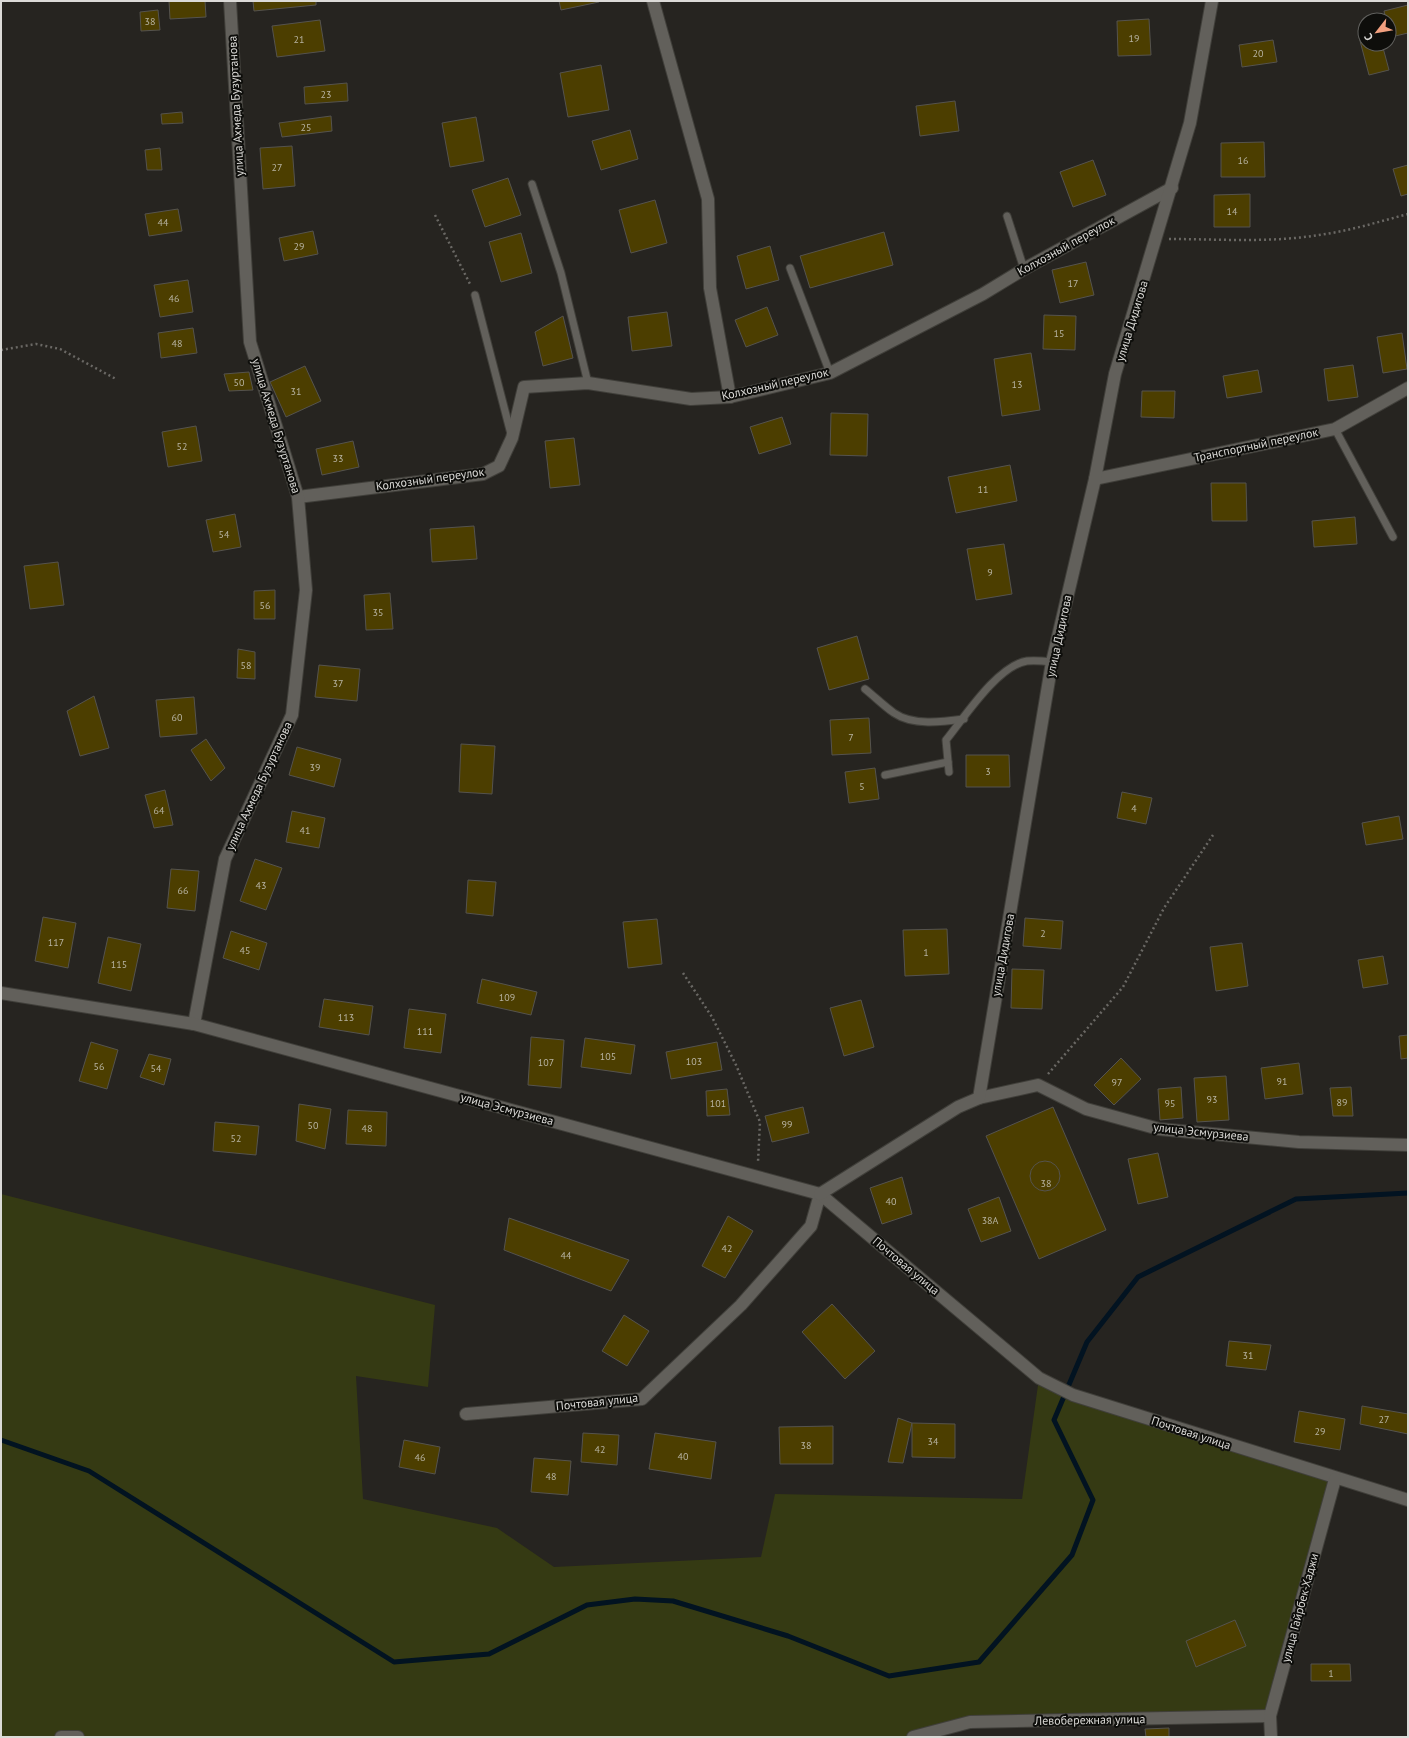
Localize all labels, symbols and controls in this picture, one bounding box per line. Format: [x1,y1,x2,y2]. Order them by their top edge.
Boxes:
north arrow [1357,12,1397,52]
house number: 38 [145,15,155,28]
text: С [1361,31,1376,43]
house number: 19 [1129,32,1139,45]
house number: 21 [294,33,304,46]
street label: улица Ахмеда Бузуртанова [224,35,247,177]
house number: 20 [1253,47,1264,60]
house number: 23 [321,88,331,101]
house number: 25 [301,121,311,134]
house number: 16 [1238,154,1248,167]
house number: 27 [272,161,282,174]
house number: 14 [1227,205,1238,218]
street label: Колхозный переулок [1014,212,1117,279]
house number: 44 [158,216,169,229]
house number: 29 [294,240,304,253]
house number: 17 [1068,277,1078,290]
street label: улица Дидигова [1112,279,1151,363]
house number: 46 [169,292,179,305]
house number: 15 [1054,327,1064,340]
house number: 48 [172,337,182,350]
street label: улица Ахмеда Бузуртанова [249,357,304,495]
street label: Колхозный переулок [720,364,830,403]
house number: 50 [234,376,245,389]
house number: 13 [1012,378,1022,391]
house number: 31 [291,385,301,398]
street label: Транспортный переулок [1193,424,1319,465]
house number: 52 [177,440,187,453]
house number: 33 [333,452,343,465]
street label: Колхозный переулок [375,463,485,494]
house number: 11 [978,483,988,496]
house number: 54 [219,528,230,541]
house number: 9 [987,566,993,579]
street label: улица Дидигова [1042,593,1075,678]
house number: 56 [260,599,270,612]
house number: 35 [373,606,383,619]
house number: 58 [241,659,251,672]
house number: 37 [333,677,343,690]
house number: 60 [172,711,183,724]
street label: улица Ахмеда Бузуртанова [222,719,295,853]
house number: 7 [848,731,854,744]
house number: 39 [310,761,320,774]
house number: 3 [985,765,991,778]
house number: 5 [859,780,865,793]
house number: 4 [1131,802,1137,815]
house number: 64 [154,804,165,817]
house number: 41 [300,824,310,837]
house number: 43 [256,879,266,892]
house number: 66 [178,884,188,897]
street label: улица Дидигова [988,912,1017,997]
house number: 2 [1040,927,1046,940]
house number: 117 [48,936,64,949]
house number: 45 [240,944,250,957]
house number: 1 [923,946,929,959]
house number: 115 [111,958,127,971]
house number: 109 [499,991,515,1004]
house number: 113 [338,1011,354,1024]
house number: 111 [417,1025,433,1038]
house number: 105 [600,1050,616,1063]
house number: 103 [686,1055,702,1068]
house number: 107 [538,1056,554,1069]
house number: 56 [94,1060,104,1073]
house number: 54 [151,1062,162,1075]
house number: 91 [1277,1075,1287,1088]
house number: 97 [1112,1076,1122,1089]
street label: улица Эсмурзиева [459,1089,555,1128]
house number: 93 [1207,1093,1217,1106]
house number: 89 [1337,1096,1347,1109]
house number: 101 [710,1097,726,1110]
house number: 95 [1165,1097,1175,1110]
house number: 99 [782,1118,792,1131]
house number: 50 [308,1119,319,1132]
street label: улица Эсмурзиева [1153,1119,1250,1144]
house number: 48 [362,1122,372,1135]
house number: 52 [231,1132,241,1145]
house number: 38 [1041,1177,1051,1190]
house number: 40 [886,1195,897,1208]
house number: 38А [982,1214,999,1227]
street label: Почтовая улица [870,1233,943,1298]
house number: 42 [722,1242,732,1255]
house number: 44 [561,1249,572,1262]
house number: 31 [1243,1349,1253,1362]
street label: Почтовая улица [555,1390,639,1413]
street label: Почтовая улица [1150,1413,1233,1452]
house number: 27 [1379,1413,1389,1426]
house number: 29 [1315,1425,1325,1438]
house number: 34 [928,1435,939,1448]
house number: 38 [801,1439,811,1452]
house number: 42 [595,1443,605,1456]
house number: 40 [678,1450,689,1463]
house number: 46 [415,1451,425,1464]
house number: 48 [546,1470,556,1483]
street label: улица Гайрбек-Хаджи [1278,1552,1321,1664]
house number: 1 [1328,1667,1334,1680]
street label: Левобережная улица [1033,1711,1146,1728]

